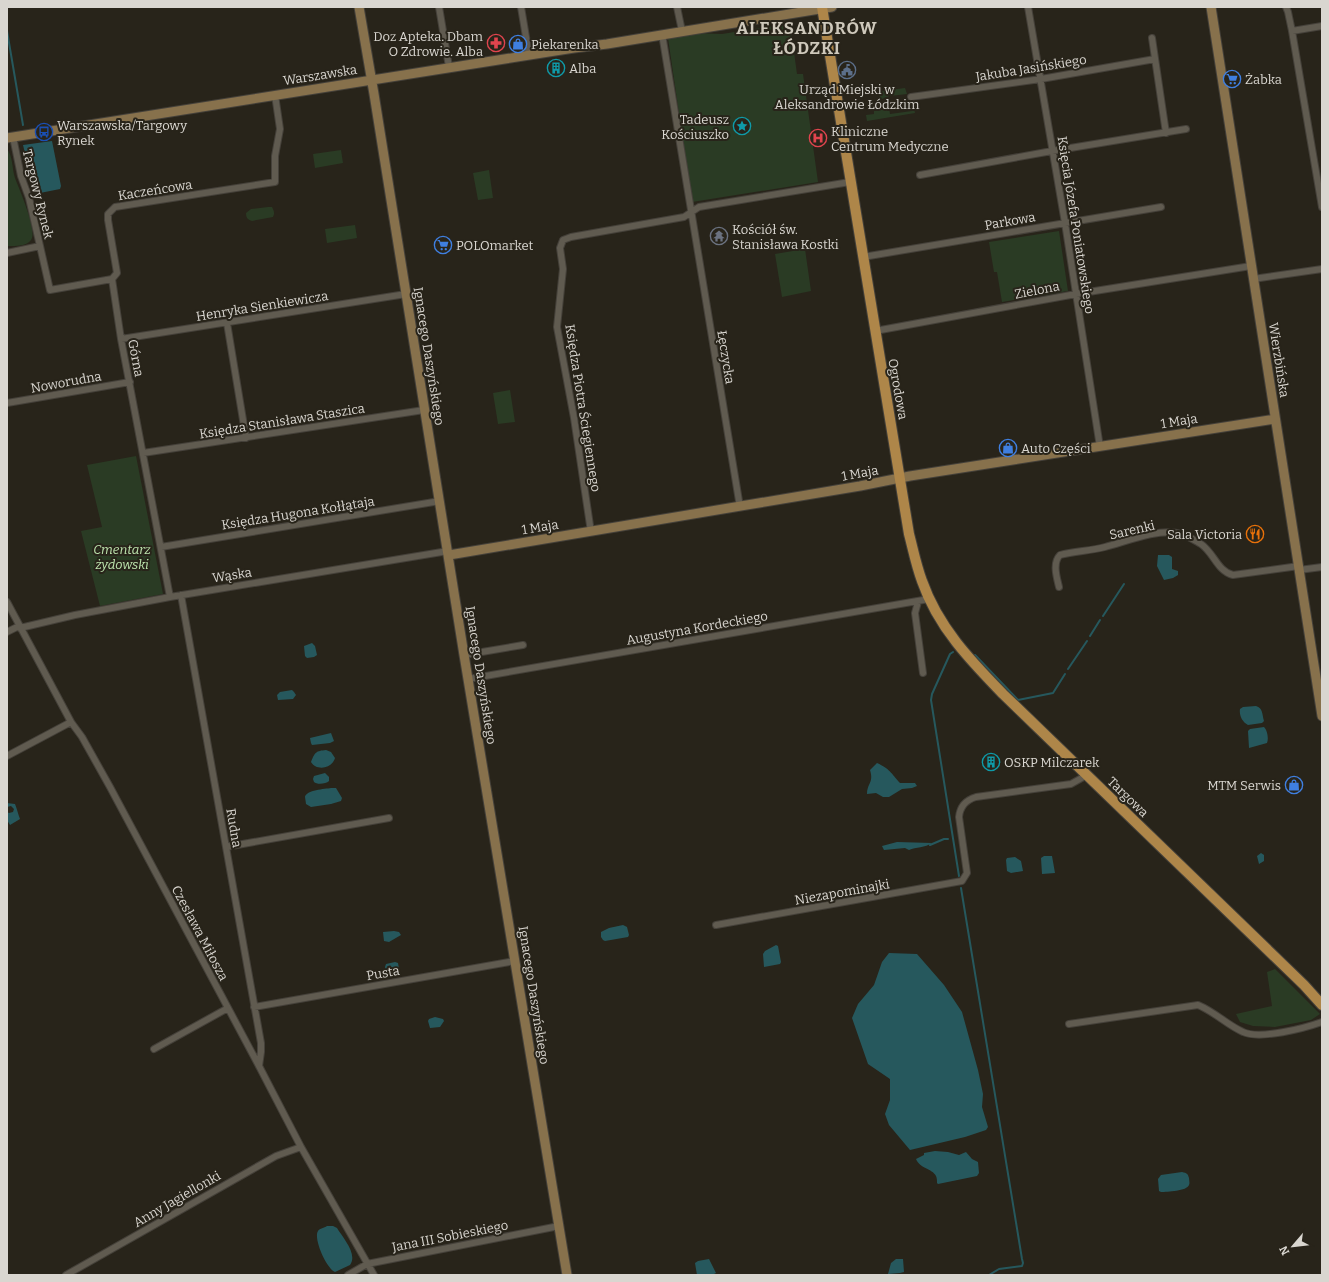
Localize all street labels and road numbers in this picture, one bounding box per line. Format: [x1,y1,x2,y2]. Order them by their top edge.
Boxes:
street label: Jakuba Jasińskiego [974,52,1087,84]
street label: Warszawska [282,62,358,88]
street label: Księcia Józefa Poniatowskiego [1055,135,1097,315]
street label: Targowy Rynek [20,148,57,241]
street label: Kaczeńcowa [117,177,193,203]
street label: Parkowa [983,209,1037,233]
street label: Zielona [1013,278,1061,302]
street label: Ignacego Daszyńskiego [411,286,447,426]
street label: Henryka Sienkiewicza [195,288,329,324]
street label: Wierzbińska [1266,321,1292,399]
street label: Księdza Piotra Ściegiennego [562,323,604,493]
street label: Łęczycka [714,329,738,385]
street label: Górna [125,338,147,378]
street label: Ogrodowa [885,357,911,421]
street label: Noworudna [29,368,103,396]
street label: Księdza Stanisława Staszica [198,400,366,442]
street label: 1 Maja [1160,411,1198,431]
street label: 1 Maja [840,462,880,484]
street label: Księdza Hugona Kołłątaja [220,493,376,533]
street label: 1 Maja [521,517,559,537]
street label: Sarenki [1108,517,1156,543]
street label: Wąska [211,564,253,586]
street label: Ignacego Daszyńskiego [463,605,499,745]
street label: Augustyna Kordeckiego [625,608,769,648]
street label: Targowa [1104,774,1152,820]
street label: Rudna [223,807,245,849]
street label: Niezapominajki [793,876,891,908]
street label: Czesława Miłosza [169,883,231,983]
street label: Ignacego Daszyńskiego [516,925,552,1065]
street label: Pusta [365,963,401,983]
street label: Anny Jagiellonki [131,1168,223,1230]
street label: Jana III Sobieskiego [390,1217,509,1255]

